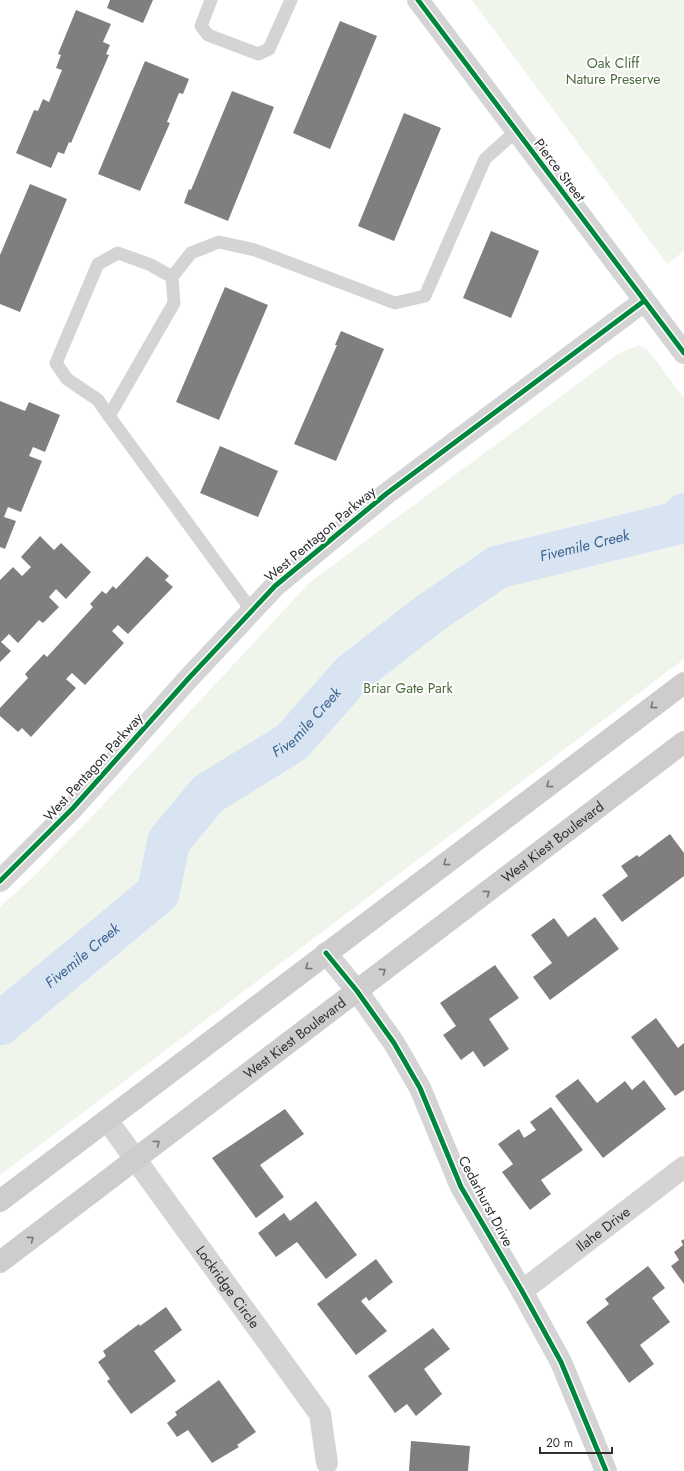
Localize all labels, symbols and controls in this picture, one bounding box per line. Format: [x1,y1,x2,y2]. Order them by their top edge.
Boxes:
park label: Oak Cliff Nature Preserve [566,53,660,89]
street label: Pierce Street [530,134,591,206]
street label: West Pentagon Parkway [260,481,381,587]
water label: Fivemile Creek [537,524,632,567]
park label: Briar Gate Park [363,678,453,698]
water label: Fivemile Creek [267,682,347,763]
one-way arrow [650,702,657,709]
street label: West Pentagon Parkway [39,708,148,826]
one-way arrow [547,780,554,787]
street label: West Kiest Boulevard [497,797,608,887]
one-way arrow [443,858,450,865]
one-way arrow [482,890,489,897]
water label: Fivemile Creek [40,918,125,993]
one-way arrow [306,962,313,969]
one-way arrow [379,969,386,976]
street label: West Kiest Boulevard [239,993,350,1084]
one-way arrow [153,1140,160,1148]
street label: Cedarhurst Drive [454,1152,518,1250]
street label: Ilahe Drive [572,1202,634,1256]
one-way arrow [27,1236,34,1243]
street label: Lockridge Circle [191,1241,265,1332]
scale bar [540,1429,612,1455]
text: 20 m [546,1434,573,1452]

